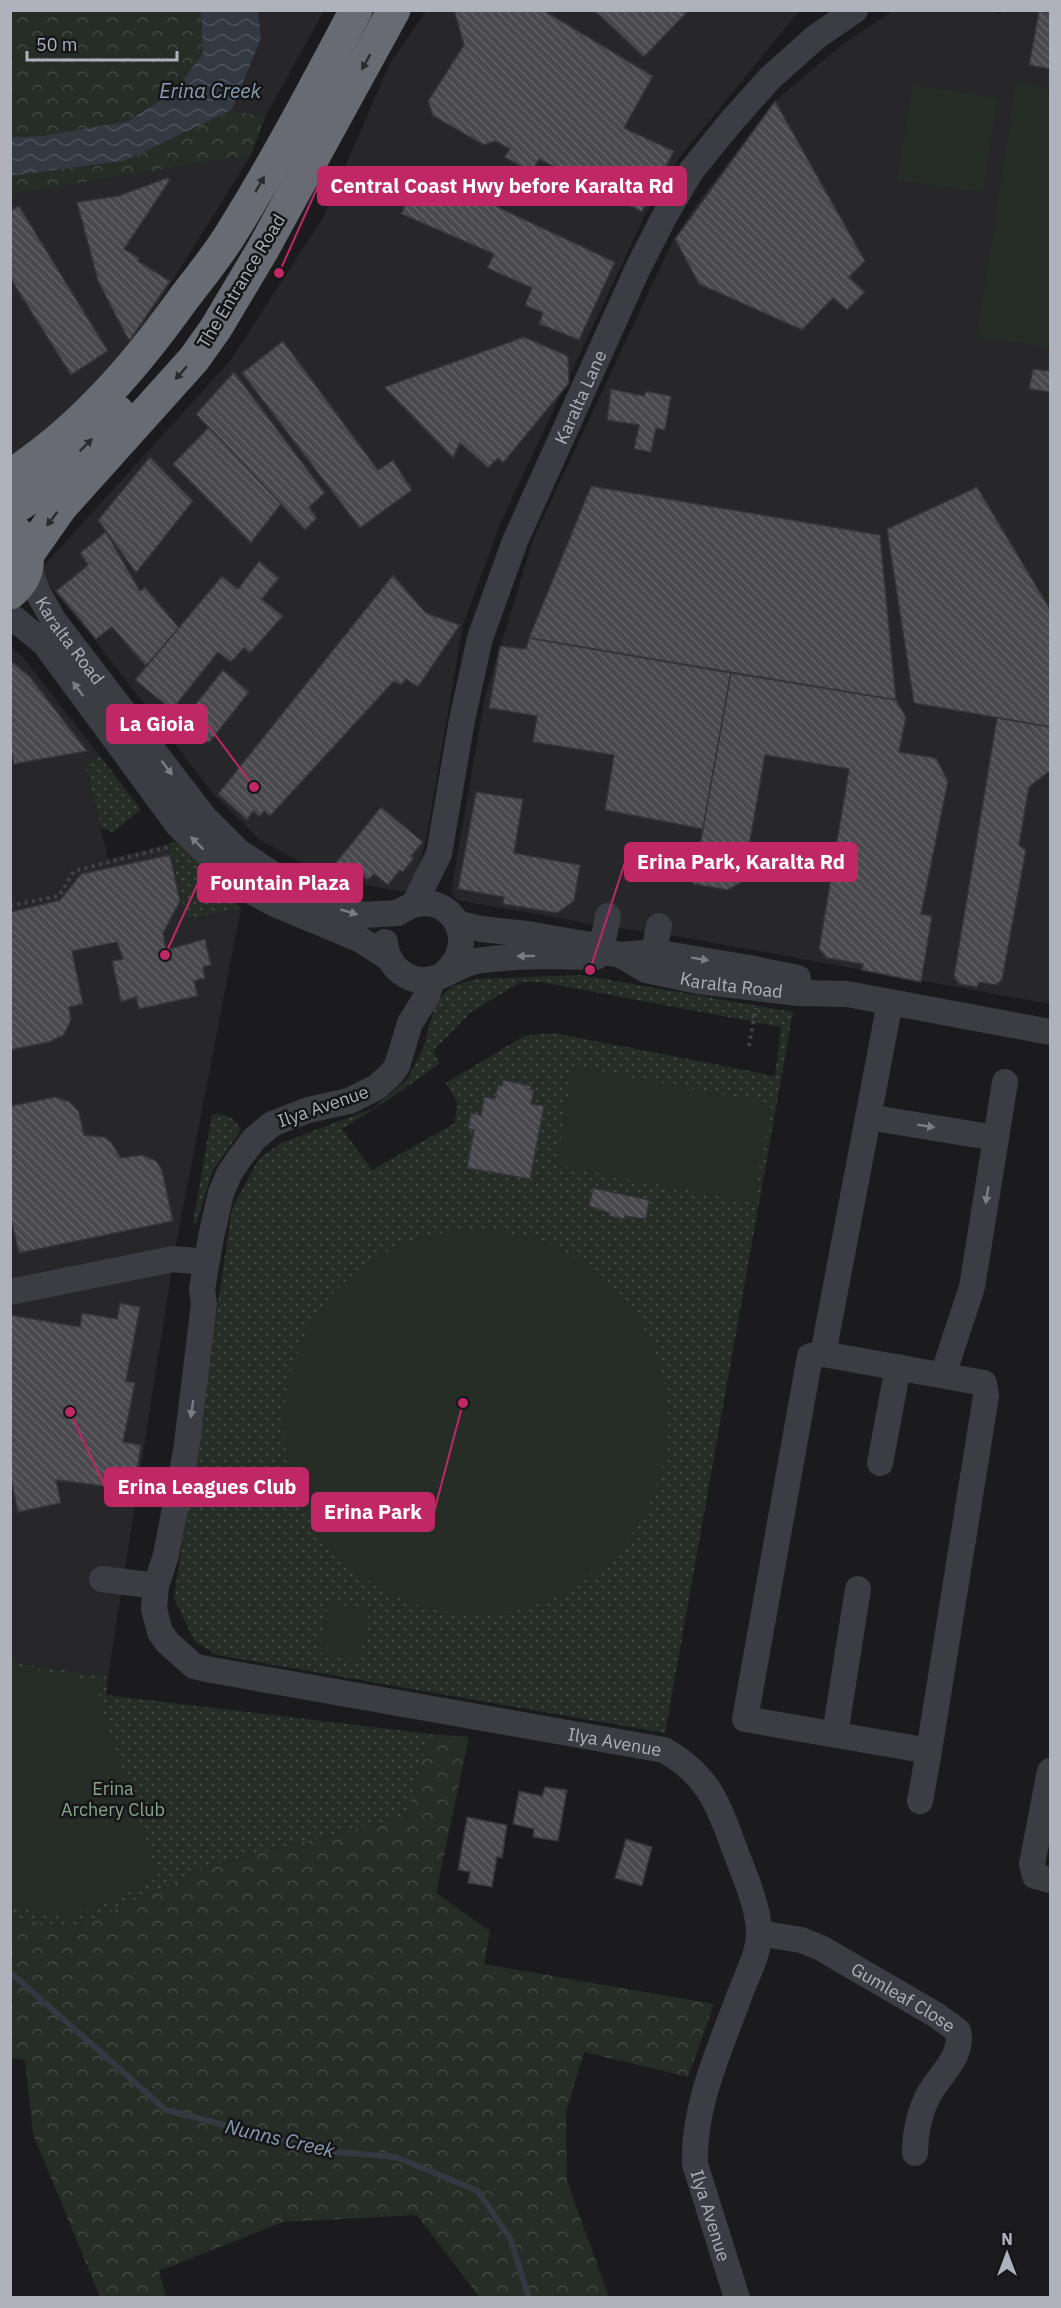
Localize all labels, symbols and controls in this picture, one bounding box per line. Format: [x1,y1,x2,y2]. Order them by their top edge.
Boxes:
scale bar [27,24,177,62]
text: 50 m [36,33,78,56]
one-way arrow [361,53,371,70]
water label: Erina Creek [159,77,261,104]
callout: Central Coast Hwy before Karalta Rd [318,167,686,205]
text: Central Coast Hwy before Karalta Rd [330,172,674,199]
one-way arrow [255,176,266,192]
street label: The Entrance Road [192,210,290,352]
street label: Karalta Lane [549,346,611,448]
one-way arrow [175,365,188,380]
one-way arrow [78,439,92,453]
one-way arrow [46,512,58,527]
street label: Karalta Road [31,592,110,689]
one-way arrow [73,681,85,696]
callout: La Gioia [107,705,207,743]
text: La Gioia [119,710,195,737]
one-way arrow [161,760,173,775]
one-way arrow [190,837,204,851]
callout: Erina Park, Karalta Rd [625,843,857,881]
text: Erina Park, Karalta Rd [637,848,845,875]
callout: Fountain Plaza [198,864,362,902]
text: Fountain Plaza [210,869,350,896]
one-way arrow [340,907,358,917]
one-way arrow [517,951,536,961]
one-way arrow [690,955,709,964]
street label: Karalta Road [678,966,784,1002]
street label: Ilya Avenue [275,1080,372,1132]
one-way arrow [917,1122,936,1131]
one-way arrow [982,1186,991,1205]
one-way arrow [187,1400,196,1419]
callout: Erina Leagues Club [105,1468,308,1506]
text: Erina Leagues Club [117,1473,297,1500]
callout: Erina Park [312,1493,434,1531]
text: Erina Park [324,1498,422,1525]
street label: Ilya Avenue [566,1722,664,1761]
park label: Erina Archery Club [61,1777,165,1821]
street label: Gumleaf Close [847,1957,960,2037]
water label: Nunns Creek [223,2112,338,2164]
street label: Ilya Avenue [686,2167,736,2264]
north arrow [977,2224,1037,2284]
text: N [1001,2229,1013,2249]

